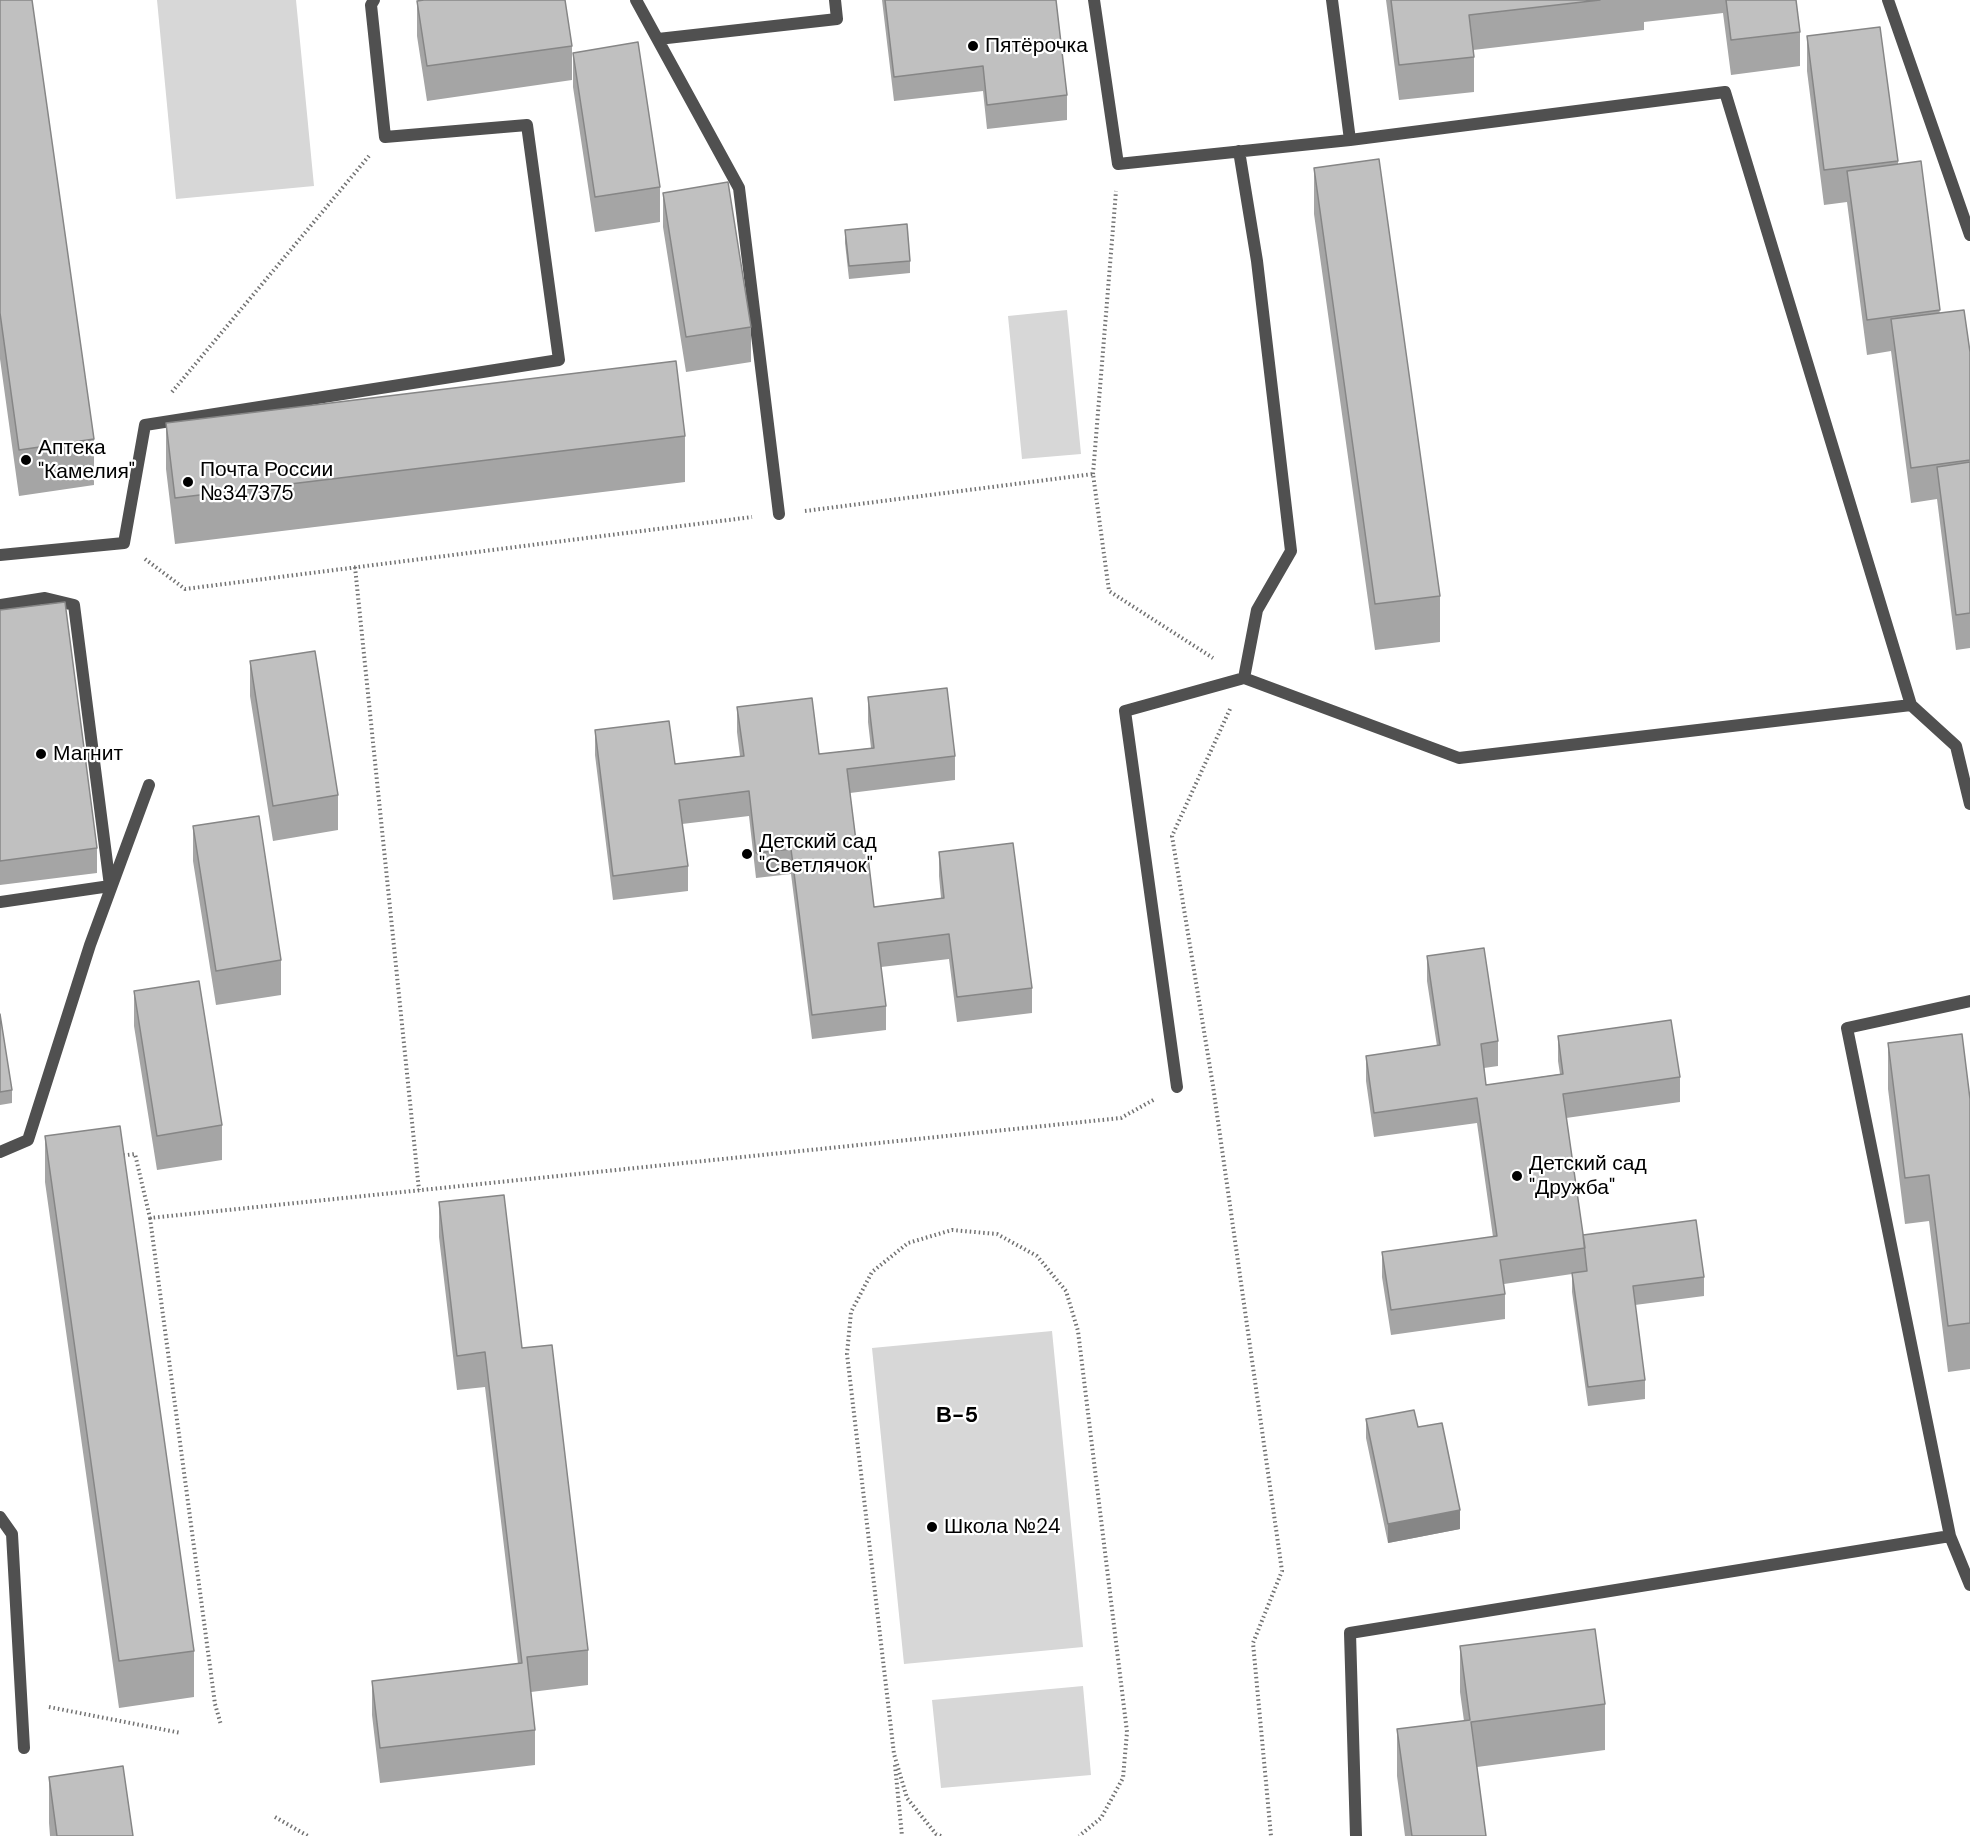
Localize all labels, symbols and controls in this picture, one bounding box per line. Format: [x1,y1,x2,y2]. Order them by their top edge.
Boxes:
place label: Пятёрочка [985,33,1088,59]
marker: Пятёрочка [966,39,980,53]
place label: Аптека "Камелия" [38,435,135,485]
marker: Аптека "Камелия" [19,453,33,467]
place label: Почта России №347375 [200,457,333,507]
marker: Почта России №347375 [181,475,195,489]
place label: Магнит [53,741,123,767]
marker: Магнит [34,747,48,761]
place label: Детский сад "Светлячок" [759,829,877,879]
marker: Детский сад "Светлячок" [740,847,754,861]
place label: Детский сад "Дружба" [1529,1151,1647,1201]
marker: Детский сад "Дружба" [1510,1169,1524,1183]
district label: В-5 [936,1403,978,1429]
place label: Школа №24 [944,1514,1060,1540]
marker: Школа №24 [925,1520,939,1534]

